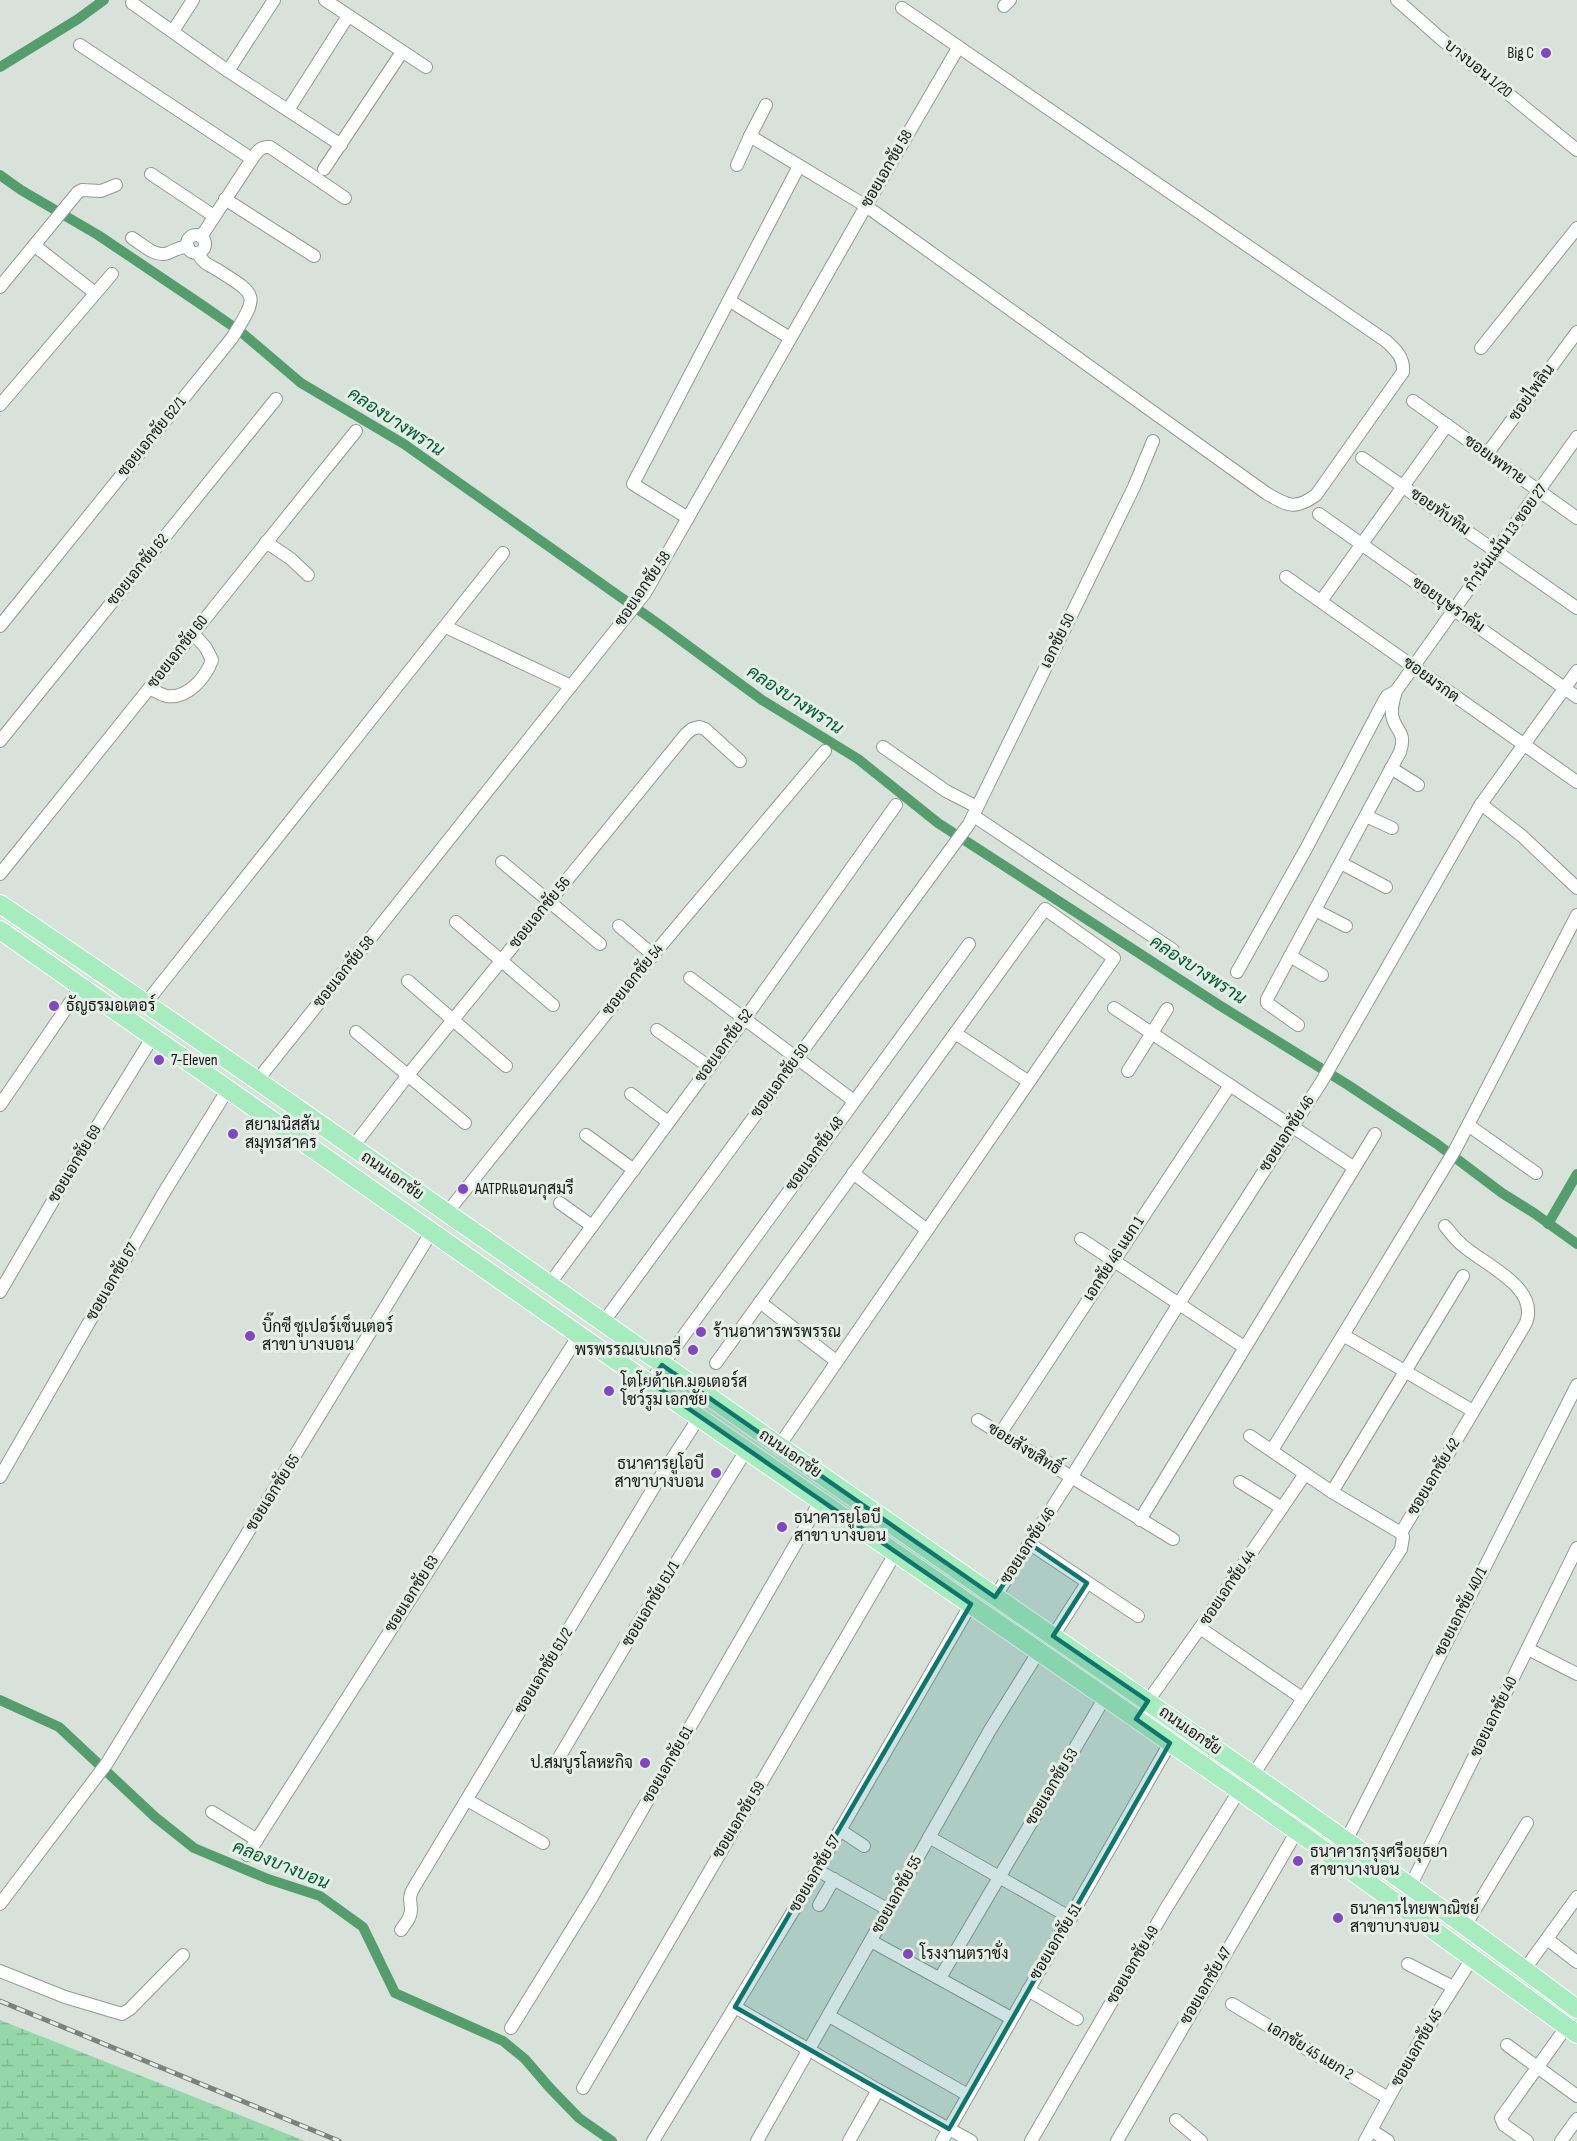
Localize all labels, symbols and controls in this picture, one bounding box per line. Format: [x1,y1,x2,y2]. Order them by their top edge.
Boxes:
street label: บางบอน 1/20 [1440,36,1516,102]
place label: Big C [1507,44,1534,63]
marker: Big C [1539,46,1553,60]
street label: ซอยเอกชัย 58 [855,126,917,211]
street label: ซอยไพลิน [1503,359,1559,425]
water label: คลองบางพราน [344,383,448,461]
street label: ซอยเอกชัย 62/1 [112,391,190,481]
street label: ซอยเพทาย [1460,431,1530,489]
street label: กำนันแม้น 13 ซอย 27 [1459,479,1552,595]
street label: ซอยทับทิม [1406,483,1475,540]
street label: ซอยเอกชัย 62 [102,529,173,610]
street label: ซอยเอกชัย 58 [609,547,675,630]
street label: ซอยบุษราคัม [1407,571,1489,638]
street label: ซอยเอกชัย 60 [142,610,212,692]
street label: เอกชัย 50 [1035,610,1079,671]
street label: ซอยมรกต [1399,653,1463,707]
water label: คลองบางพราน [743,661,847,739]
street label: ซอยเอกชัย 56 [504,872,575,953]
street label: ซอยเอกชัย 58 [308,931,379,1012]
water label: คลองบางพราน [1146,931,1250,1009]
street label: ซอยเอกชัย 54 [597,939,668,1020]
place label: ธัญธรมอเตอร์ [66,993,156,1016]
marker: ธัญธรมอเตอร์ [47,999,61,1013]
street label: ซอยเอกชัย 52 [689,1004,757,1087]
street label: ซอยเอกชัย 50 [745,1039,813,1122]
place label: 7-Eleven [171,1051,218,1070]
marker: 7-Eleven [152,1053,166,1067]
street label: ซอยเอกชัย 46 [1254,1091,1319,1176]
street label: ซอยเอกชัย 48 [780,1112,848,1195]
place label: สยามนิสสัน สมุทรสาคร [245,1114,320,1154]
street label: ซอยเอกชัย 69 [43,1121,106,1206]
marker: สยามนิสสัน สมุทรสาคร [226,1127,240,1141]
street label: ถนนเอกชัย [357,1146,428,1204]
place label: AATPRแอนกุสมรี [474,1177,574,1200]
marker: AATPRแอนกุสมรี [456,1182,470,1196]
street label: เอกชัย 46 แยก 1 [1078,1212,1149,1305]
street label: ซอยเอกชัย 67 [80,1238,142,1324]
place label: บิ๊กซี ซูเปอร์เซ็นเตอร์ สาขา บางบอน [262,1312,393,1355]
place label: ร้านอาหารพรพรรณ [713,1321,841,1342]
marker: ร้านอาหารพรพรรณ [694,1325,708,1339]
marker: บิ๊กซี ซูเปอร์เซ็นเตอร์ สาขา บางบอน [243,1329,257,1343]
place label: พรพรรณเบเกอรี่ [575,1335,681,1360]
marker: พรพรรณเบเกอรี่ [686,1343,700,1357]
place label: โตโยต้าเค.มอเตอร์ส โชว์รูม เอกชัย [620,1369,747,1411]
marker: โตโยต้าเค.มอเตอร์ส โชว์รูม เอกชัย [602,1384,616,1398]
street label: ซอยสังขสิทธิ์ [984,1414,1068,1479]
street label: ถนนเอกชัย [755,1424,826,1482]
street label: ซอยเอกชัย 42 [1402,1434,1464,1519]
street label: ซอยเอกชัย 65 [240,1450,304,1535]
place label: ธนาคารยูโอบี สาขาบางบอน [614,1452,704,1492]
marker: ธนาคารยูโอบี สาขาบางบอน [709,1466,723,1480]
street label: ซอยเอกชัย 46 [995,1503,1060,1588]
place label: ธนาคารยูโอบี สาขา บางบอน [794,1506,886,1546]
marker: ธนาคารยูโอบี สาขา บางบอน [775,1520,789,1534]
street label: ซอยเอกชัย 44 [1194,1545,1260,1629]
street label: ซอยเอกชัย 63 [379,1551,443,1636]
street label: ซอยเอกชัย 61/1 [616,1556,684,1650]
street label: ซอยเอกชัย 40/1 [1429,1563,1492,1660]
street label: ซอยเอกชัย 61/2 [509,1623,577,1718]
street label: ซอยเอกชัย 40 [1465,1673,1522,1760]
street label: ถนนเอกชัย [1155,1701,1226,1759]
street label: ซอยเอกชัย 61 [637,1722,698,1807]
street label: ซอยเอกชัย 53 [1020,1744,1082,1829]
place label: ป.สมบูรโลหะกิจ [530,1751,633,1774]
marker: ป.สมบูรโลหะกิจ [638,1756,652,1770]
street label: ซอยเอกชัย 59 [707,1777,770,1862]
street label: ซอยเอกชัย 57 [784,1830,845,1916]
water label: คลองบางบอน [230,1836,333,1894]
place label: ธนาคารกรุงศรีอยุธยา สาขาบางบอน [1310,1840,1448,1880]
street label: ซอยเอกชัย 55 [866,1852,926,1937]
marker: ธนาคารกรุงศรีอยุธยา สาขาบางบอน [1291,1854,1305,1868]
place label: ธนาคารไทยพาณิชย์ สาขาบางบอน [1350,1896,1479,1937]
street label: ซอยเอกชัย 51 [1024,1899,1086,1983]
marker: ธนาคารไทยพาณิชย์ สาขาบางบอน [1331,1911,1345,1925]
street label: ซอยเอกชัย 49 [1101,1922,1163,2007]
place label: โรงงานตราชั่ง [919,1939,1008,1964]
street label: ซอยเอกชัย 47 [1174,1942,1236,2028]
marker: โรงงานตราชั่ง [901,1947,915,1961]
street label: ซอยเอกชัย 45 [1385,2005,1447,2090]
street label: เอกชัย 45 แยก 2 [1263,2016,1358,2084]

